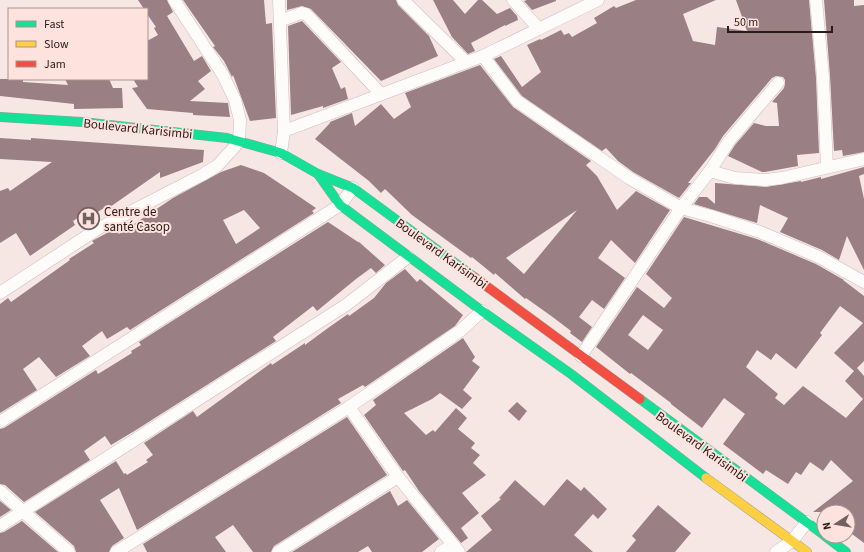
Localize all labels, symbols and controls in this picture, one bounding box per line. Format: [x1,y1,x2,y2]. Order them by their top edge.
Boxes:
legend [8,8,148,80]
scale bar [728,8,832,34]
text: 50 m [734,14,758,31]
text: Fast [44,16,64,33]
text: Slow [44,36,69,53]
text: Jam [44,56,66,73]
street label: Boulevard Karisimbi [82,114,193,144]
place label: Centre de santé Casop [104,203,170,236]
hospital icon: Centre de santé Casop [76,205,102,231]
street label: Boulevard Karisimbi [392,214,491,293]
street label: Boulevard Karisimbi [652,407,751,486]
north arrow [816,504,856,544]
text: N [819,521,835,531]

